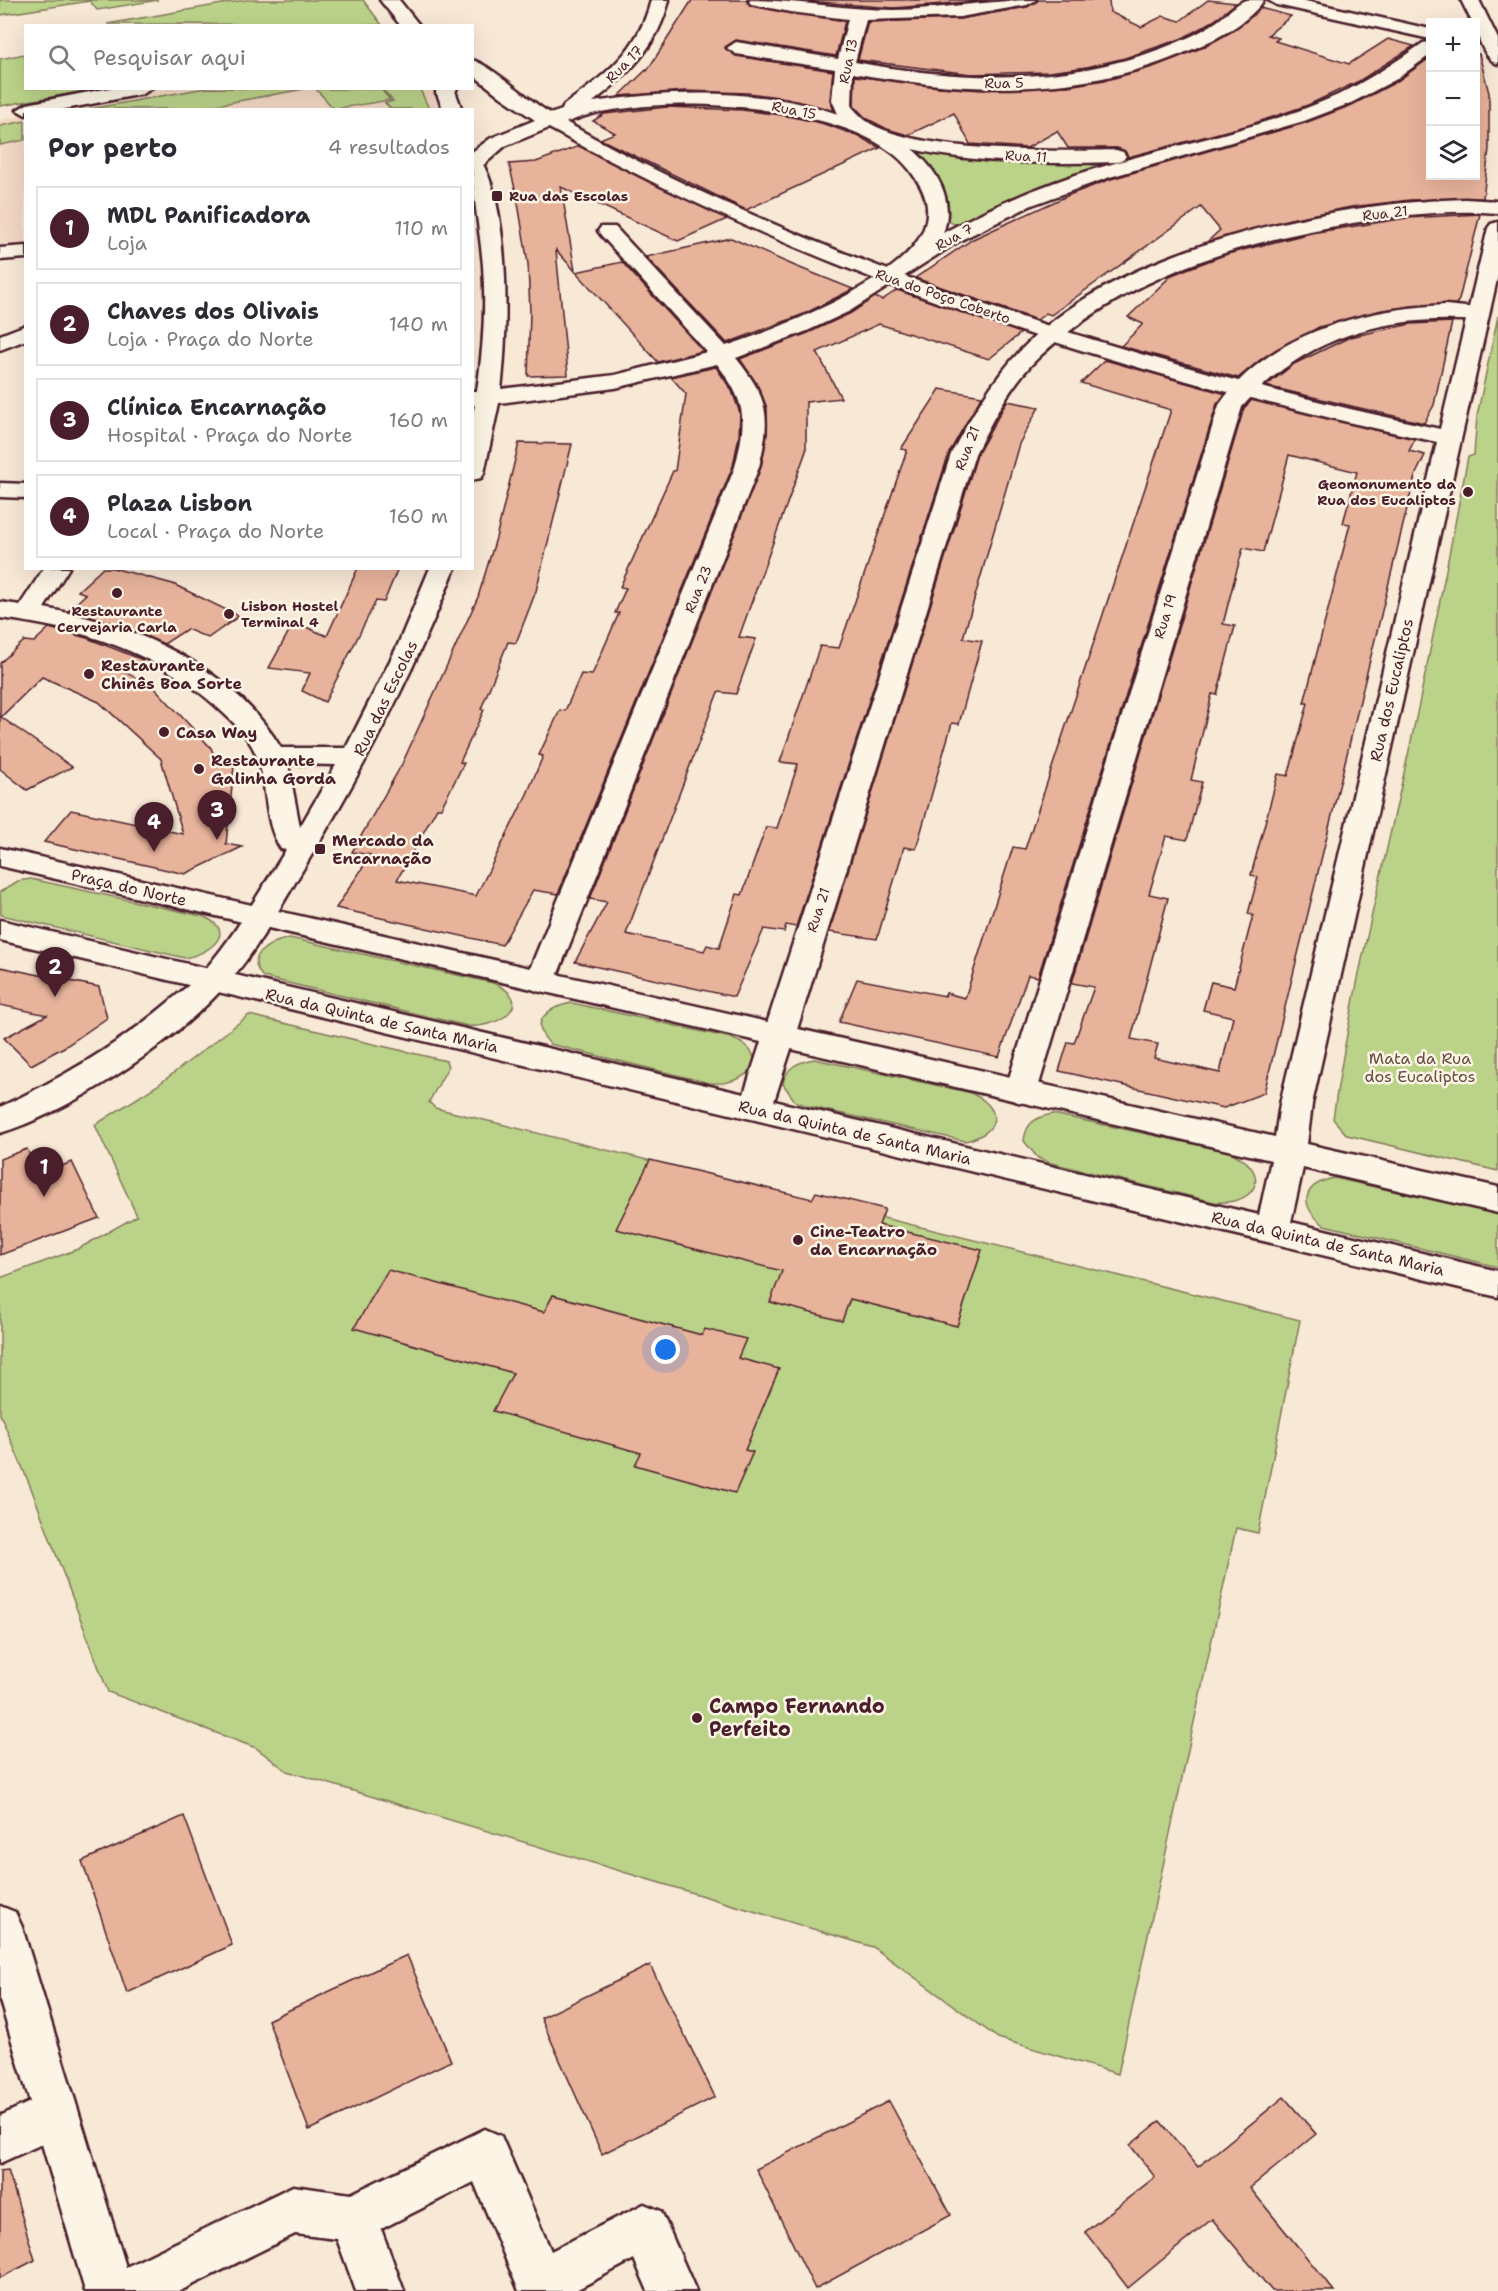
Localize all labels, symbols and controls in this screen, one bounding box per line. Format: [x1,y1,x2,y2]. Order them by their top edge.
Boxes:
map controls [1426,18,1480,180]
button: + [1426,18,1480,72]
search box [24,24,474,90]
street label: Rua 13 [834,37,862,85]
icon: search [45,41,78,74]
street label: Rua 17 [602,41,646,87]
text: Pesquisar aqui [93,43,246,72]
button: − [1426,72,1480,126]
street label: Rua 5 [984,74,1024,92]
street label: Rua 15 [770,97,818,123]
button: layers [1426,126,1480,180]
text: Por perto [48,130,177,165]
text: 4 resultados [328,134,450,160]
street label: Rua 11 [1005,146,1047,166]
place label: Rua das Escolas [509,187,628,205]
marker: Rua das Escolas [490,189,504,203]
text: MDL Panificadora [107,201,310,230]
street label: Rua 21 [1361,201,1409,225]
text: 1 [65,215,74,241]
text: 110 m [394,215,448,241]
street label: Rua 7 [932,219,976,255]
text: Loja [107,230,147,256]
street label: Rua do Poço Coberto [873,264,1013,328]
text: Chaves dos Olivais [107,297,319,326]
text: 2 [63,311,77,337]
text: 140 m [389,311,448,337]
text: Loja · Praça do Norte [107,326,314,352]
text: Clínica Encarnação [107,393,327,422]
text: 3 [63,407,77,433]
text: 160 m [389,407,448,433]
text: Hospital · Praça do Norte [107,422,353,448]
street label: Rua 21 [950,423,984,473]
place label: Geomonumento da Rua dos Eucaliptos [1317,475,1456,509]
marker: Geomonumento da Rua dos Eucaliptos [1461,485,1475,499]
text: Plaza Lisbon [107,489,252,518]
text: 4 [63,503,77,529]
text: 160 m [389,503,448,529]
text: Local · Praça do Norte [107,518,324,544]
street label: Rua 23 [680,563,716,615]
marker: Restaurante Cervejaria Carla [110,586,124,600]
street label: Rua 19 [1150,591,1180,641]
place label: Lisbon Hostel Terminal 4 [241,597,338,631]
place label: Restaurante Cervejaria Carla [57,602,177,636]
marker: Lisbon Hostel Terminal 4 [222,607,236,621]
street label: Rua dos Eucaliptos [1365,616,1418,764]
street label: Rua das Escolas [348,637,423,759]
place label: Restaurante Chinês Boa Sorte [101,655,242,694]
marker: Restaurante Chinês Boa Sorte [82,667,96,681]
place label: Casa Way [176,722,257,743]
marker: Casa Way [157,725,171,739]
place label: Restaurante Galinha Gorda [211,750,336,789]
marker: Restaurante Galinha Gorda [192,762,206,776]
pin: 3 [198,790,236,840]
pin: 4 [134,802,174,852]
place label: Mercado da Encarnação [332,830,434,869]
marker: Mercado da Encarnação [313,842,327,856]
street label: Praça do Norte [69,864,189,911]
street label: Rua 21 [802,885,834,935]
pin: 2 [36,948,74,997]
street label: Rua da Quinta de Santa Maria [263,983,500,1058]
park label: Mata da Rua dos Eucaliptos [1365,1048,1476,1087]
street label: Rua da Quinta de Santa Maria [736,1095,973,1170]
pin: 1 [24,1148,63,1197]
street label: Rua da Quinta de Santa Maria [1209,1206,1446,1281]
place label: Cine-Teatro da Encarnação [810,1221,937,1260]
marker: Cine-Teatro da Encarnação [791,1233,805,1247]
your location [651,1335,680,1364]
place label: Campo Fernando Perfeito [709,1693,885,1742]
marker: Campo Fernando Perfeito [690,1711,704,1725]

